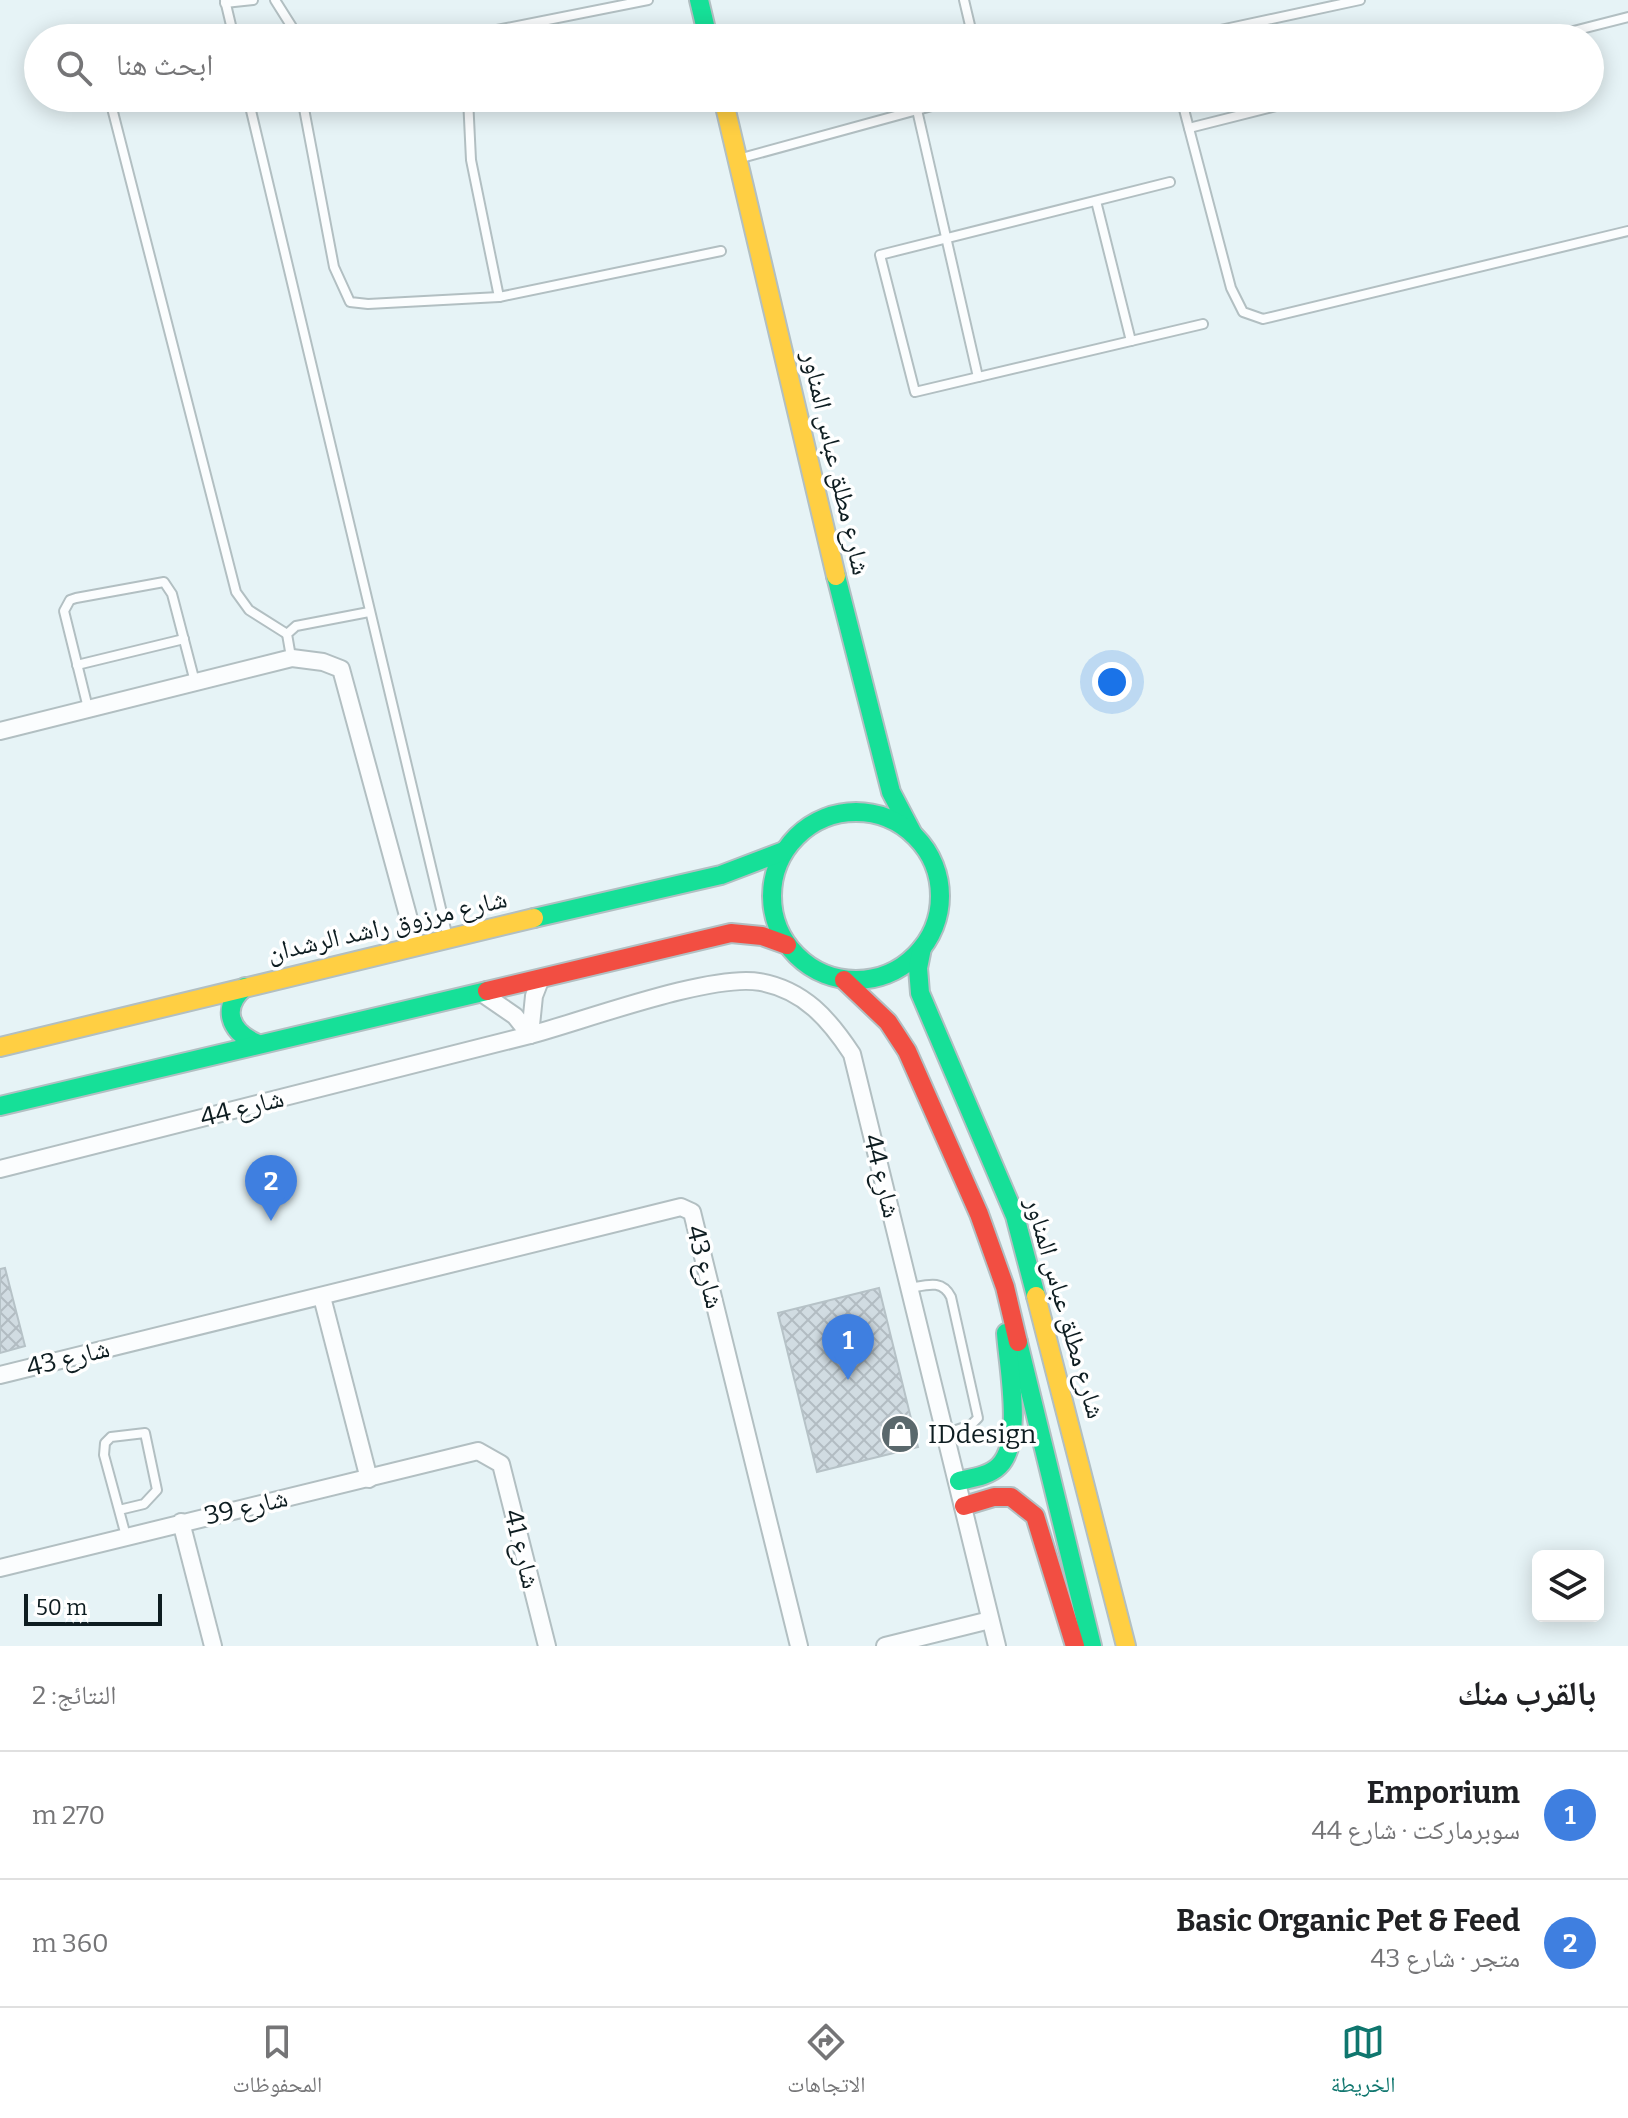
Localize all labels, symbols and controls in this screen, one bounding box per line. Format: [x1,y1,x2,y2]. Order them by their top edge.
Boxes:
search box [24,24,1604,112]
icon: search [52,46,96,90]
text: ابحث هنا [116,47,213,83]
street label: شارع مطلق عباس المناور [795,347,877,578]
your location [1092,662,1132,702]
street label: شارع مرزوق راشد الرشدان [264,883,510,969]
street label: شارع 44 [197,1083,287,1133]
street label: شارع 44 [857,1131,907,1221]
pin: 2 [245,1155,297,1221]
street label: شارع مطلق عباس المناور [1018,1193,1111,1422]
street label: شارع 43 [680,1222,730,1312]
pin: 1 [822,1314,874,1380]
street label: شارع 43 [23,1333,113,1383]
shop icon: IDdesign [879,1413,921,1455]
place label: IDdesign [928,1419,1037,1450]
street label: شارع 39 [201,1482,291,1532]
street label: شارع 41 [497,1506,547,1592]
map controls [1532,1550,1604,1622]
button: layers [1532,1550,1604,1622]
scale bar [24,1590,162,1626]
text: 50 m [36,1594,87,1621]
text: بالقرب منك [1457,1673,1596,1714]
text: النتائج: 2 [32,1680,117,1711]
text: Emporium [1367,1775,1520,1811]
text: 270 m [32,1800,105,1831]
text: 1 [1564,1800,1576,1831]
text: سوبرماركت · شارع 44 [1312,1815,1520,1846]
text: Basic Organic Pet & Feed [1176,1903,1520,1939]
text: 360 m [32,1928,109,1959]
text: 2 [1563,1928,1577,1959]
text: متجر · شارع 43 [1370,1943,1520,1974]
tab: المحفوظات [233,2020,322,2106]
tab: الاتجاهات [787,2020,865,2106]
tab: الخريطة [1331,2020,1395,2106]

